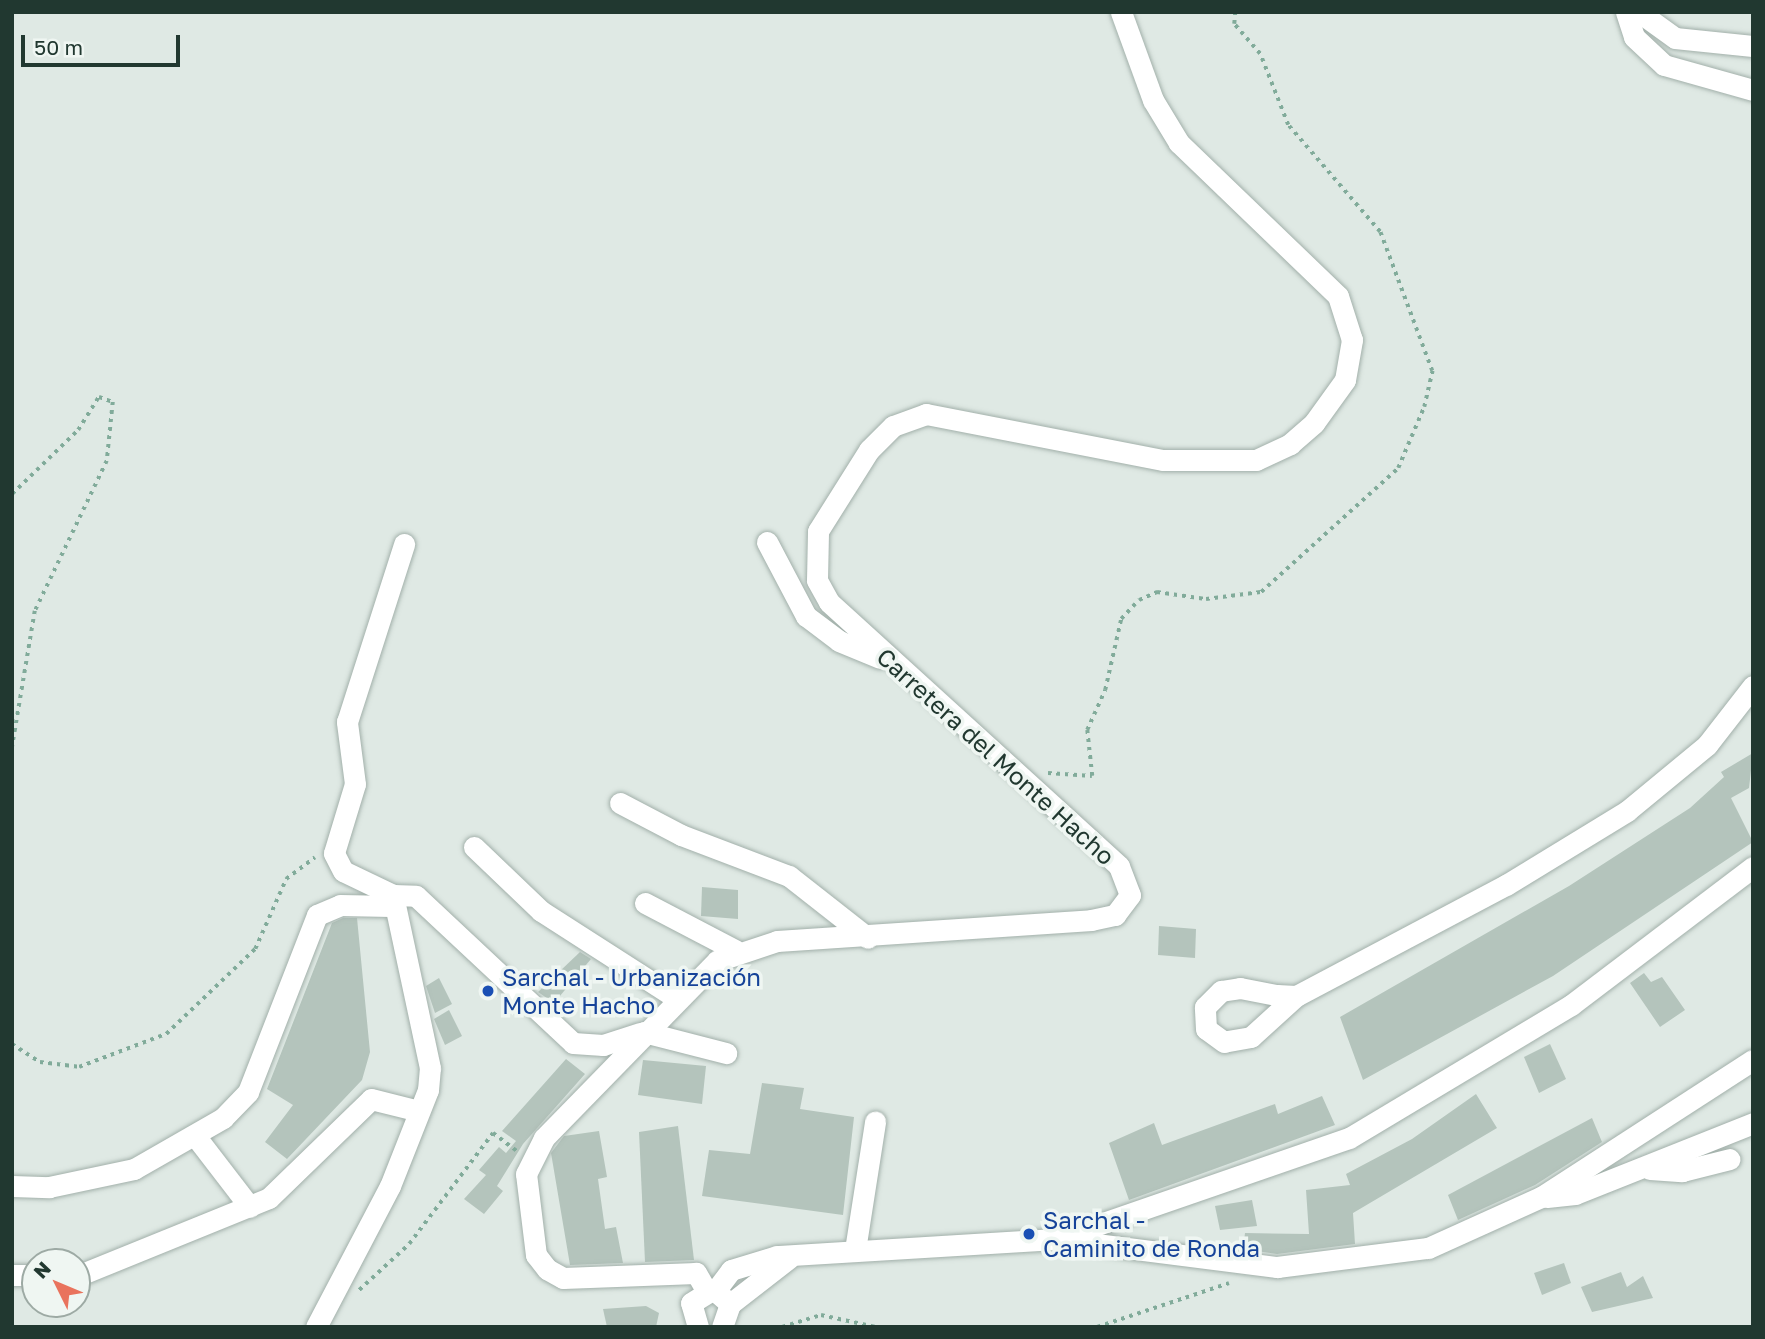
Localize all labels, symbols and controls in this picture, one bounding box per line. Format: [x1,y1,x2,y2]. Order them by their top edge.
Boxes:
scale bar [24,21,184,65]
text: 50 m [34,34,83,60]
street label: Carretera del Monte Hacho [871,642,1121,870]
place label: Sarchal - Urbanización Monte Hacho [502,963,761,1019]
marker: Sarchal - Urbanización Monte Hacho [480,983,496,999]
place label: Sarchal - Caminito de Ronda [1043,1206,1260,1262]
marker: Sarchal - Caminito de Ronda [1021,1226,1037,1242]
north arrow [21,1248,91,1318]
text: N [28,1257,55,1283]

